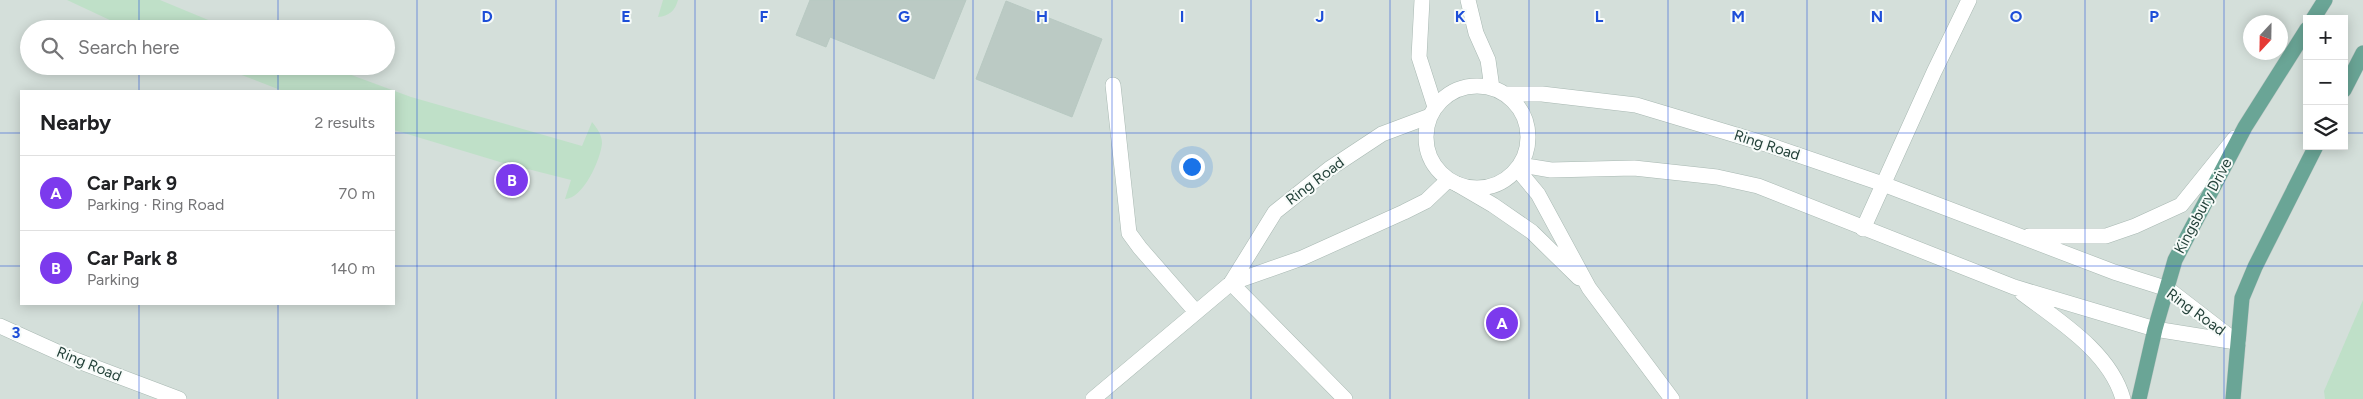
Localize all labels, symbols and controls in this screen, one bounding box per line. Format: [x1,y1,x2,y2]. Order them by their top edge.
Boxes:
text: D [481,7,493,26]
text: E [621,7,631,26]
text: F [760,7,769,26]
text: G [898,7,910,26]
text: H [1036,7,1048,26]
text: I [1180,7,1184,26]
text: J [1316,7,1324,26]
text: K [1455,7,1466,26]
text: L [1595,7,1604,26]
text: M [1731,7,1745,26]
text: N [1871,7,1883,26]
text: O [2010,7,2023,26]
text: P [2149,7,2159,26]
north arrow [2243,15,2288,60]
map controls [2303,15,2348,150]
button: + [2303,15,2348,60]
search box [20,20,395,75]
icon: search [38,34,66,62]
text: Search here [78,36,180,59]
button: − [2303,60,2348,105]
button: layers [2303,105,2348,150]
text: Nearby [40,110,111,135]
text: 2 results [315,113,375,132]
street label: Ring Road [1732,126,1802,164]
street label: Ring Road [1282,153,1348,209]
your location [1179,154,1205,180]
street label: Kingsbury Drive [2170,155,2236,257]
pin: B [496,161,528,199]
text: Car Park 9 [87,172,177,195]
text: A [50,184,62,203]
text: 70 m [339,184,375,203]
text: Parking · Ring Road [87,195,224,214]
text: Car Park 8 [87,247,178,270]
text: B [51,259,61,278]
text: 140 m [331,259,375,278]
text: Parking [87,270,139,289]
street label: Ring Road [2163,285,2229,339]
pin: A [1486,304,1518,342]
text: 3 [12,323,21,342]
street label: Ring Road [54,343,124,385]

